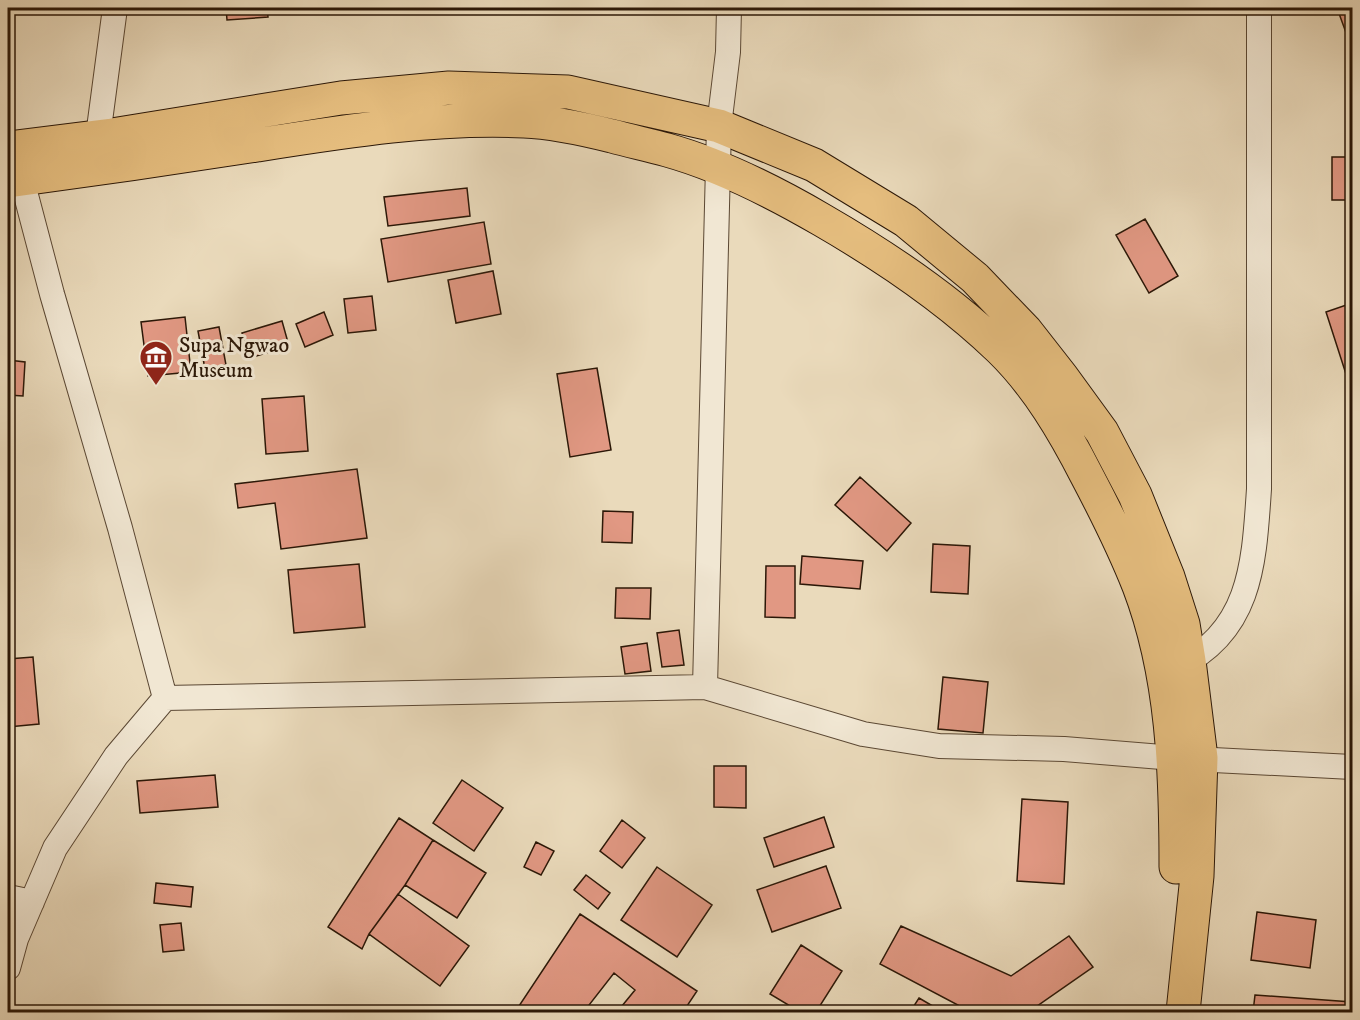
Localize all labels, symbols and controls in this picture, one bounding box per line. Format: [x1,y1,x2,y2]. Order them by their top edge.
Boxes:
place label: Supa Ngwao Museum [179,332,289,384]
museum icon: Supa Ngwao Museum [138,339,174,386]

